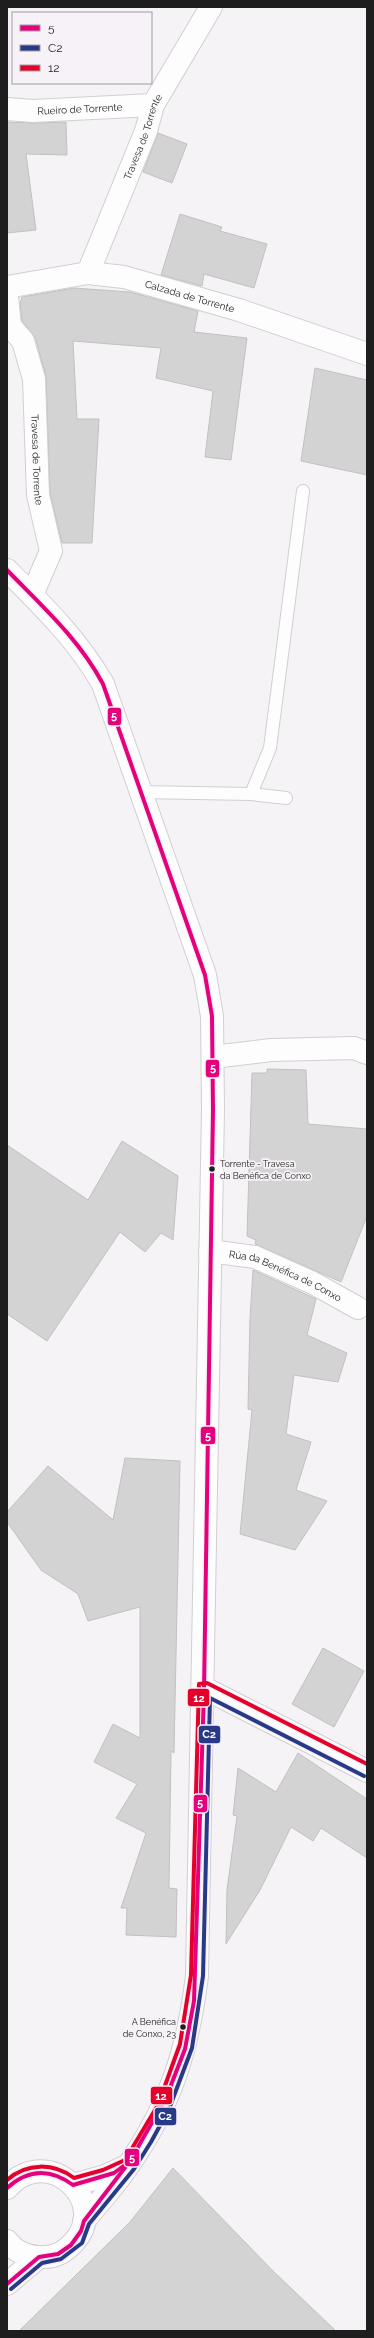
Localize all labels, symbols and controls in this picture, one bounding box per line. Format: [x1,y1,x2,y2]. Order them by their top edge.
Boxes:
legend [12,12,152,84]
text: 5 [48,21,55,35]
text: C2 [48,41,62,55]
text: 12 [48,61,59,75]
street label: Travesa de Torrente [121,92,164,181]
street label: Rueiro de Torrente [37,101,123,116]
street label: Calzada de Torrente [144,278,236,314]
street label: Travesa de Torrente [30,414,46,506]
line badge: 5 [107,707,122,726]
text: 5 [111,710,117,723]
line badge: 5 [205,1059,220,1078]
text: 5 [210,1062,216,1075]
place label: Torrente - Travesa da Benéfica de Conxo [220,1159,311,1181]
marker: Torrente - Travesa da Benéfica de Conxo [207,1164,217,1174]
street label: Rúa da Benéfica de Conxo [228,1248,344,1303]
line badge: 5 [200,1426,216,1445]
text: 5 [205,1430,211,1443]
line badge: 12 [187,1688,210,1707]
text: 12 [193,1692,205,1705]
line badge: C2 [198,1725,221,1744]
text: C2 [202,1728,216,1741]
line badge: 5 [193,1794,208,1813]
text: 5 [197,1797,203,1810]
place label: A Benéfica de Conxo, 23 [123,2017,176,2039]
marker: A Benéfica de Conxo, 23 [178,2022,188,2032]
line badge: 12 [150,2086,173,2105]
text: 12 [155,2090,167,2103]
line badge: C2 [154,2107,177,2126]
text: C2 [158,2110,172,2123]
line badge: 5 [124,2148,140,2167]
text: 5 [129,2152,135,2165]

